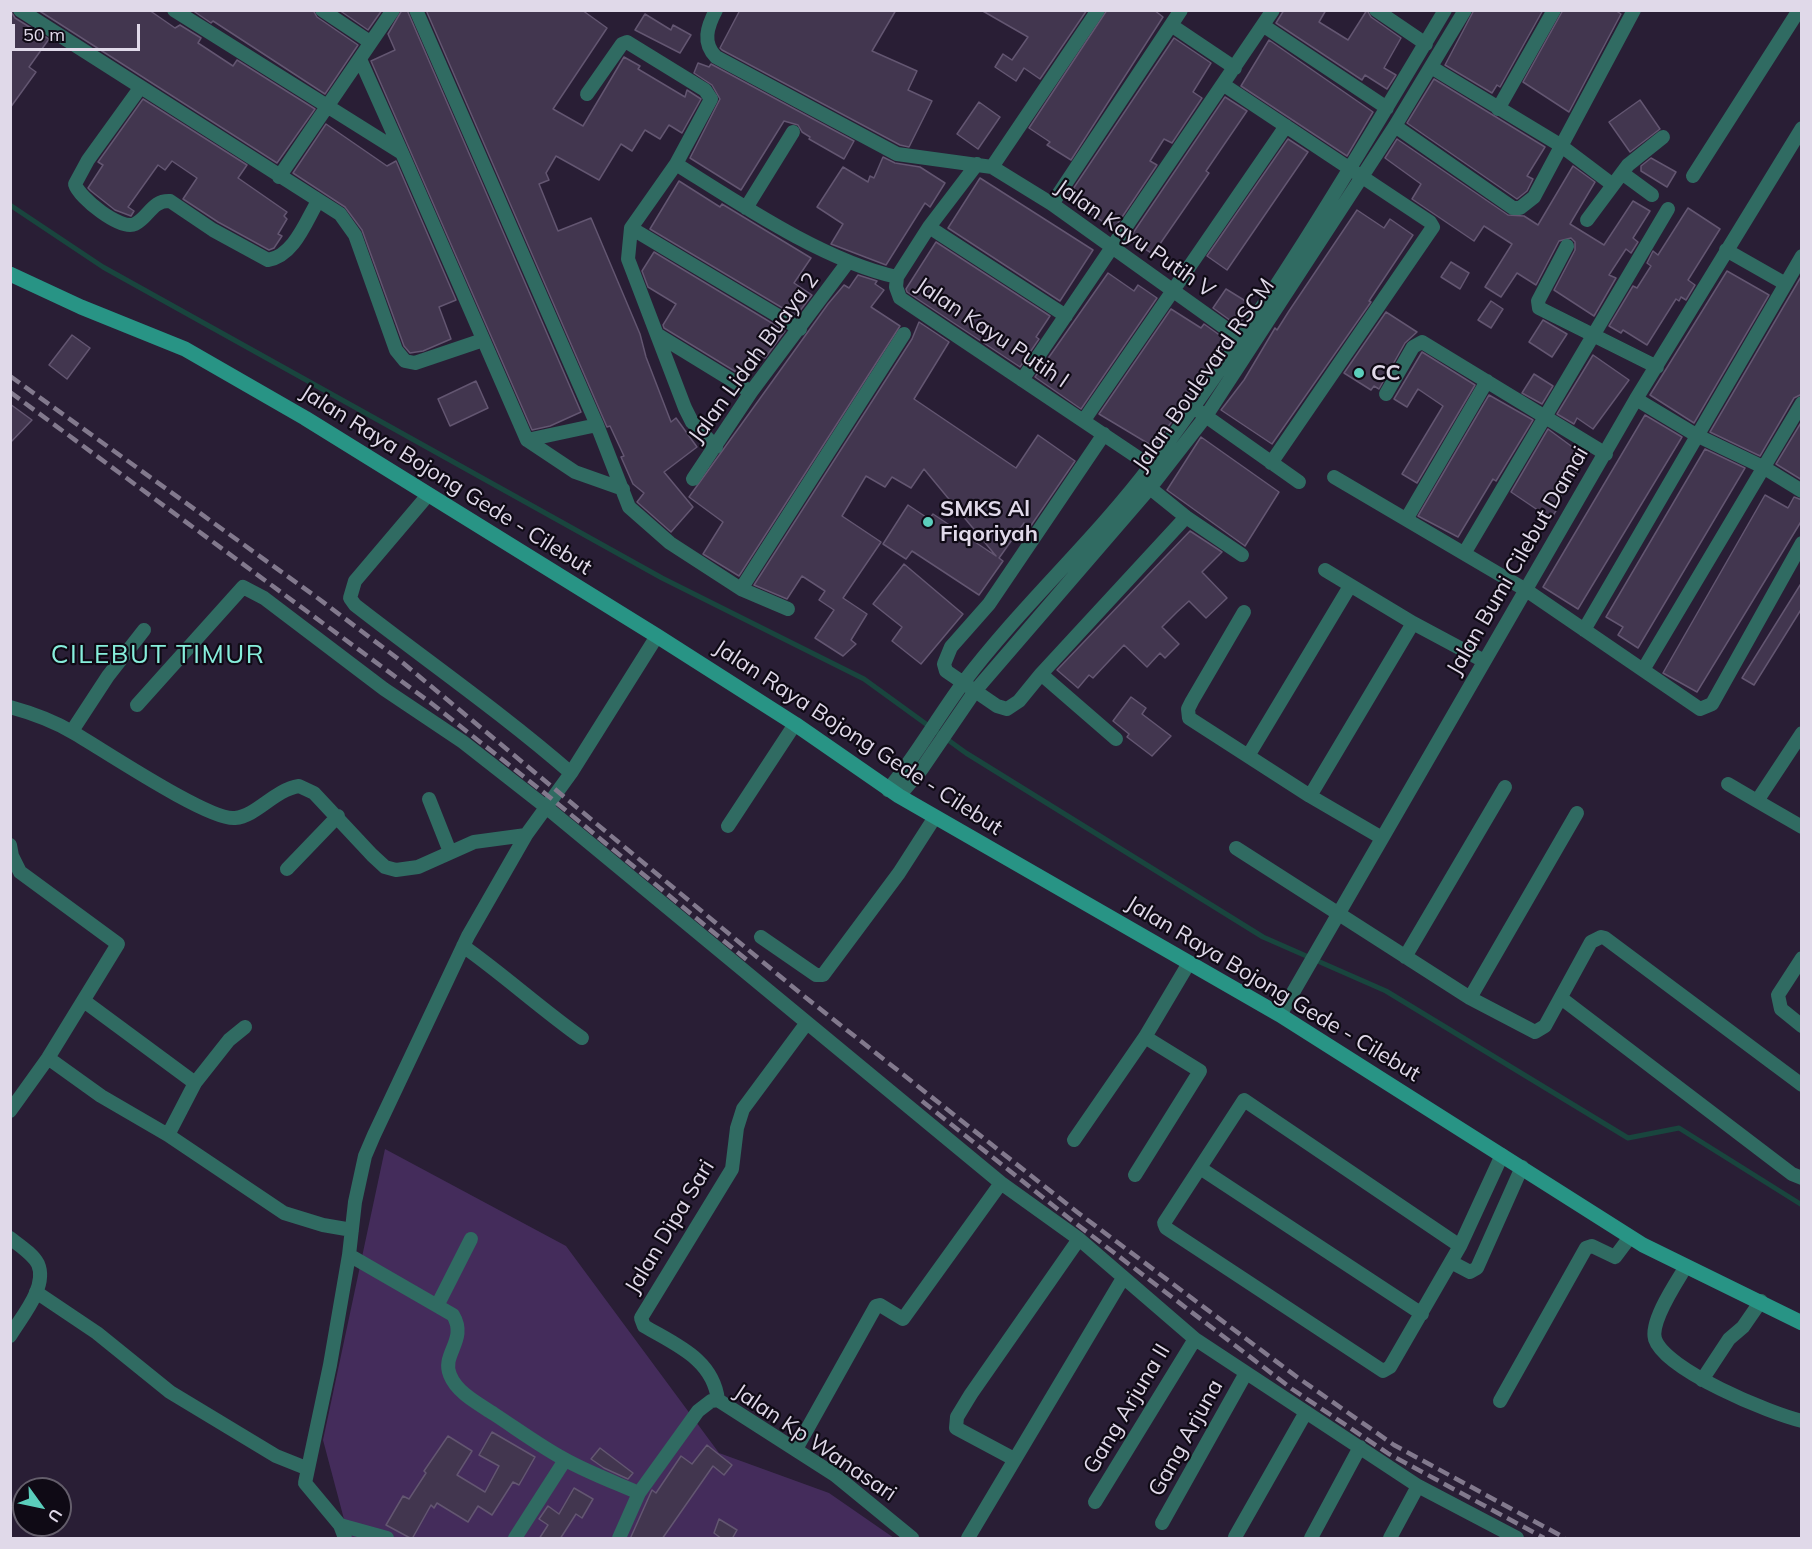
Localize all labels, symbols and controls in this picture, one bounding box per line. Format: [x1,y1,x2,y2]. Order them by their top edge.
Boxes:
scale bar [15,12,142,50]
text: 50 m [23,23,65,46]
street label: Jalan Kayu Putih V [1050,174,1220,304]
street label: Jalan Lidah Buaya 2 [683,268,825,448]
street label: Jalan Kayu Putih I [910,272,1074,394]
street label: Jalan Boulevard RSCM [1127,274,1281,476]
place label: CC [1371,360,1401,386]
marker: CC [1352,366,1366,380]
street label: Jalan Raya Bojong Gede - Cilebut [295,379,597,581]
street label: Jalan Bumi Cilebut Damai [1442,442,1594,680]
place label: SMKS Al Fiqoriyah [940,496,1038,548]
marker: SMKS Al Fiqoriyah [921,515,935,529]
street label: Jalan Raya Bojong Gede - Cilebut [709,635,1007,841]
district label: CILEBUT TIMUR [51,639,265,671]
street label: Jalan Raya Bojong Gede - Cilebut [1121,890,1425,1088]
street label: Jalan Dipa Sari [620,1155,720,1299]
street label: Gang Arjuna II [1078,1339,1176,1479]
street label: Gang Arjuna [1143,1375,1229,1501]
street label: Jalan Kp Wanasari [729,1379,901,1507]
north arrow [12,1477,72,1537]
text: U [44,1505,67,1526]

